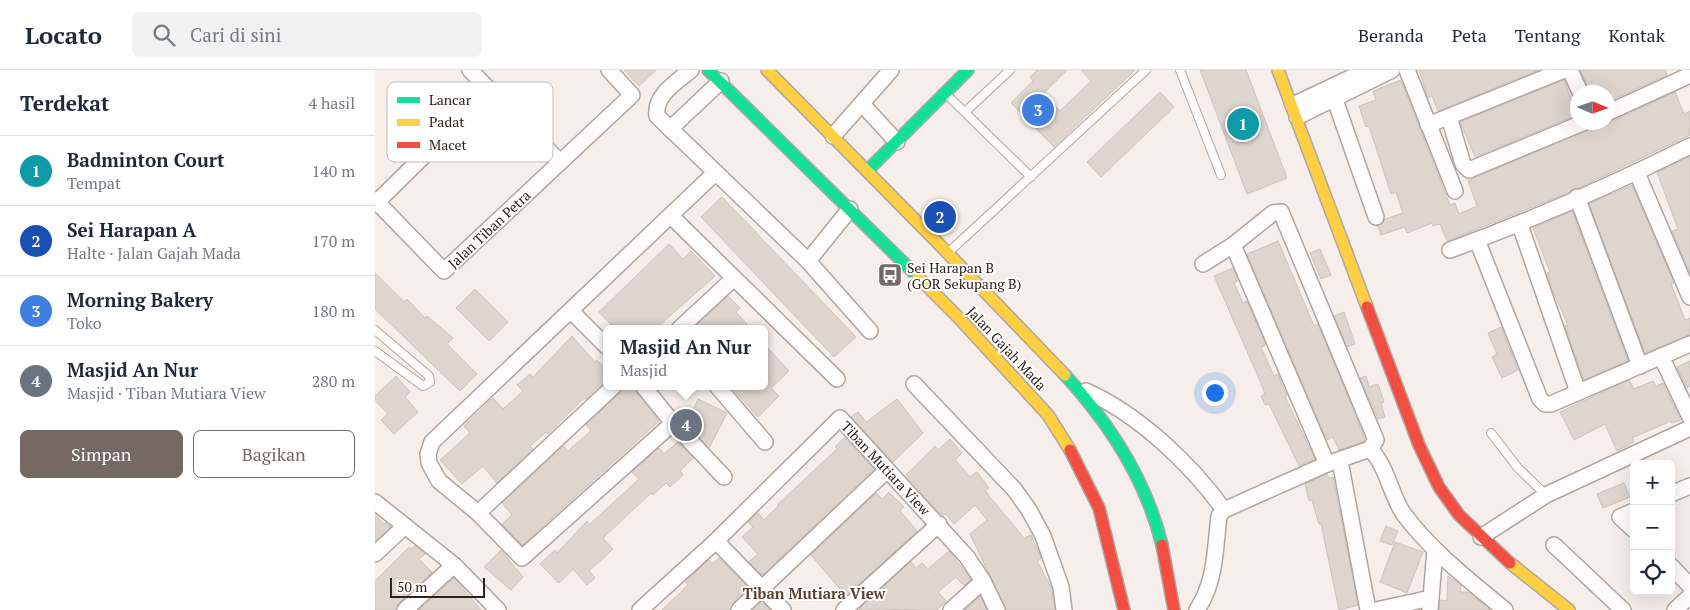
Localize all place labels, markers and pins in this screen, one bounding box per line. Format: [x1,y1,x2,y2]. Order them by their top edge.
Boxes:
pin: 3 [1022,91,1054,129]
pin: 1 [1227,105,1259,143]
pin: 2 [924,198,956,236]
place label: Sei Harapan B (GOR Sekupang B) [907,258,1021,293]
bus stop icon: Sei Harapan B (GOR Sekupang B) [877,262,903,288]
pin: 4 [670,406,702,444]

